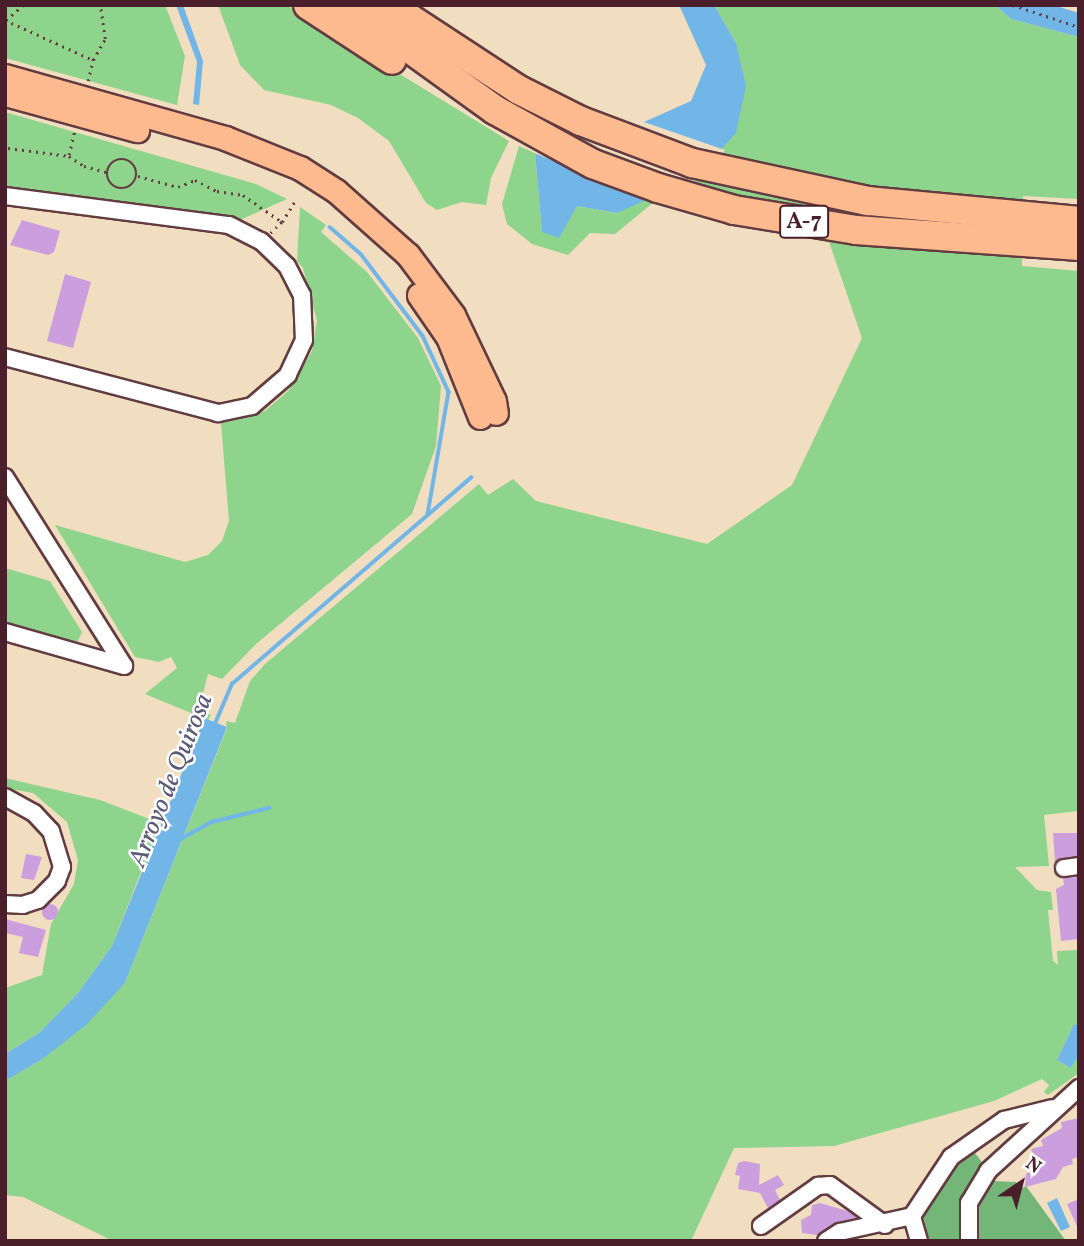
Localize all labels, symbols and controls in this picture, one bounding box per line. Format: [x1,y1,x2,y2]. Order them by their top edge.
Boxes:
road number: A-7 [778,202,830,242]
water label: Arroyo de Quirosa [123,690,221,872]
north arrow [986,1148,1056,1218]
text: N [1020,1151,1046,1180]

